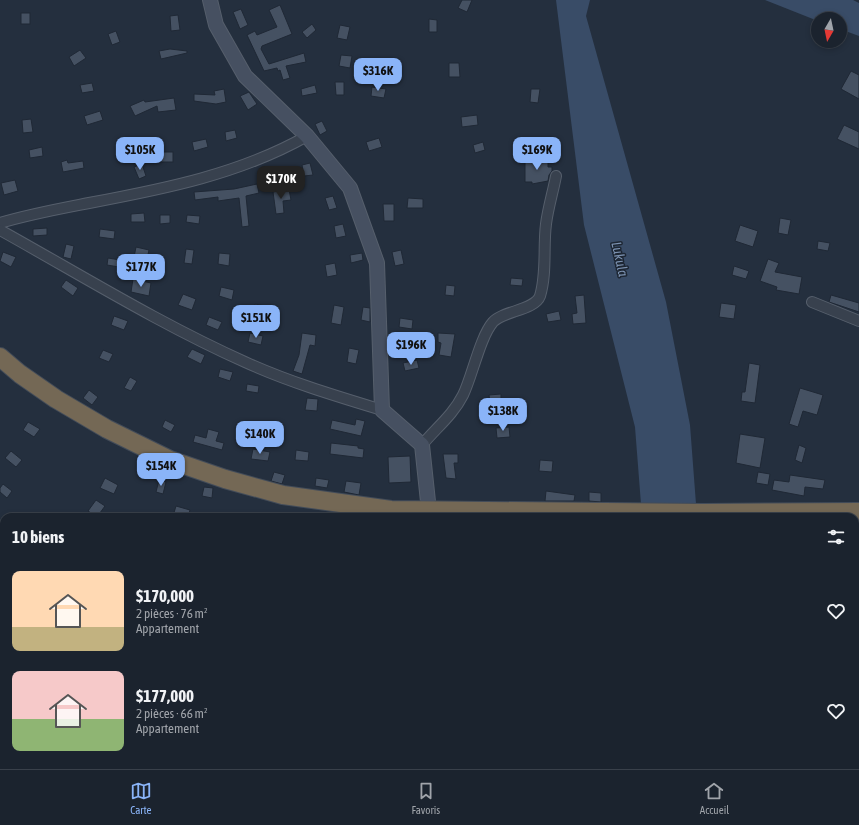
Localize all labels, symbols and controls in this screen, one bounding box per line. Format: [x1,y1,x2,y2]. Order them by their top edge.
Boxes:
north arrow [811,12,847,48]
map controls [811,12,847,48]
pin: $316K [350,58,406,92]
text: $316K [363,63,393,78]
pin: $105K [112,137,168,171]
pin: $169K [509,137,565,171]
text: $105K [125,142,155,157]
text: $169K [522,142,552,157]
pin: $170K [253,166,309,200]
text: $170K [266,171,296,186]
water label: Lukula [608,240,632,278]
pin: $177K [113,254,169,288]
text: $177K [126,259,156,274]
pin: $151K [228,305,284,339]
text: $151K [241,310,271,325]
pin: $196K [383,332,439,366]
text: $196K [396,337,426,352]
pin: $138K [475,398,531,432]
text: $138K [488,403,518,418]
pin: $140K [232,421,288,455]
text: $140K [245,426,275,441]
pin: $154K [133,453,189,487]
text: $154K [146,458,176,473]
icon: filters [825,526,847,548]
text: 10 biens [12,527,64,547]
text: $170,000 [136,586,194,606]
icon: home [44,587,92,635]
icon: heart [825,600,847,622]
text: 2 pièces · 76 m² [136,606,208,621]
text: Appartement [136,621,199,636]
text: $177,000 [136,686,194,706]
icon: home [44,687,92,735]
icon: heart [825,700,847,722]
text: 2 pièces · 66 m² [136,706,208,721]
text: Appartement [136,721,199,736]
tab: Carte [130,780,152,816]
tab: Favoris [412,780,440,816]
tab: Accueil [700,780,729,816]

